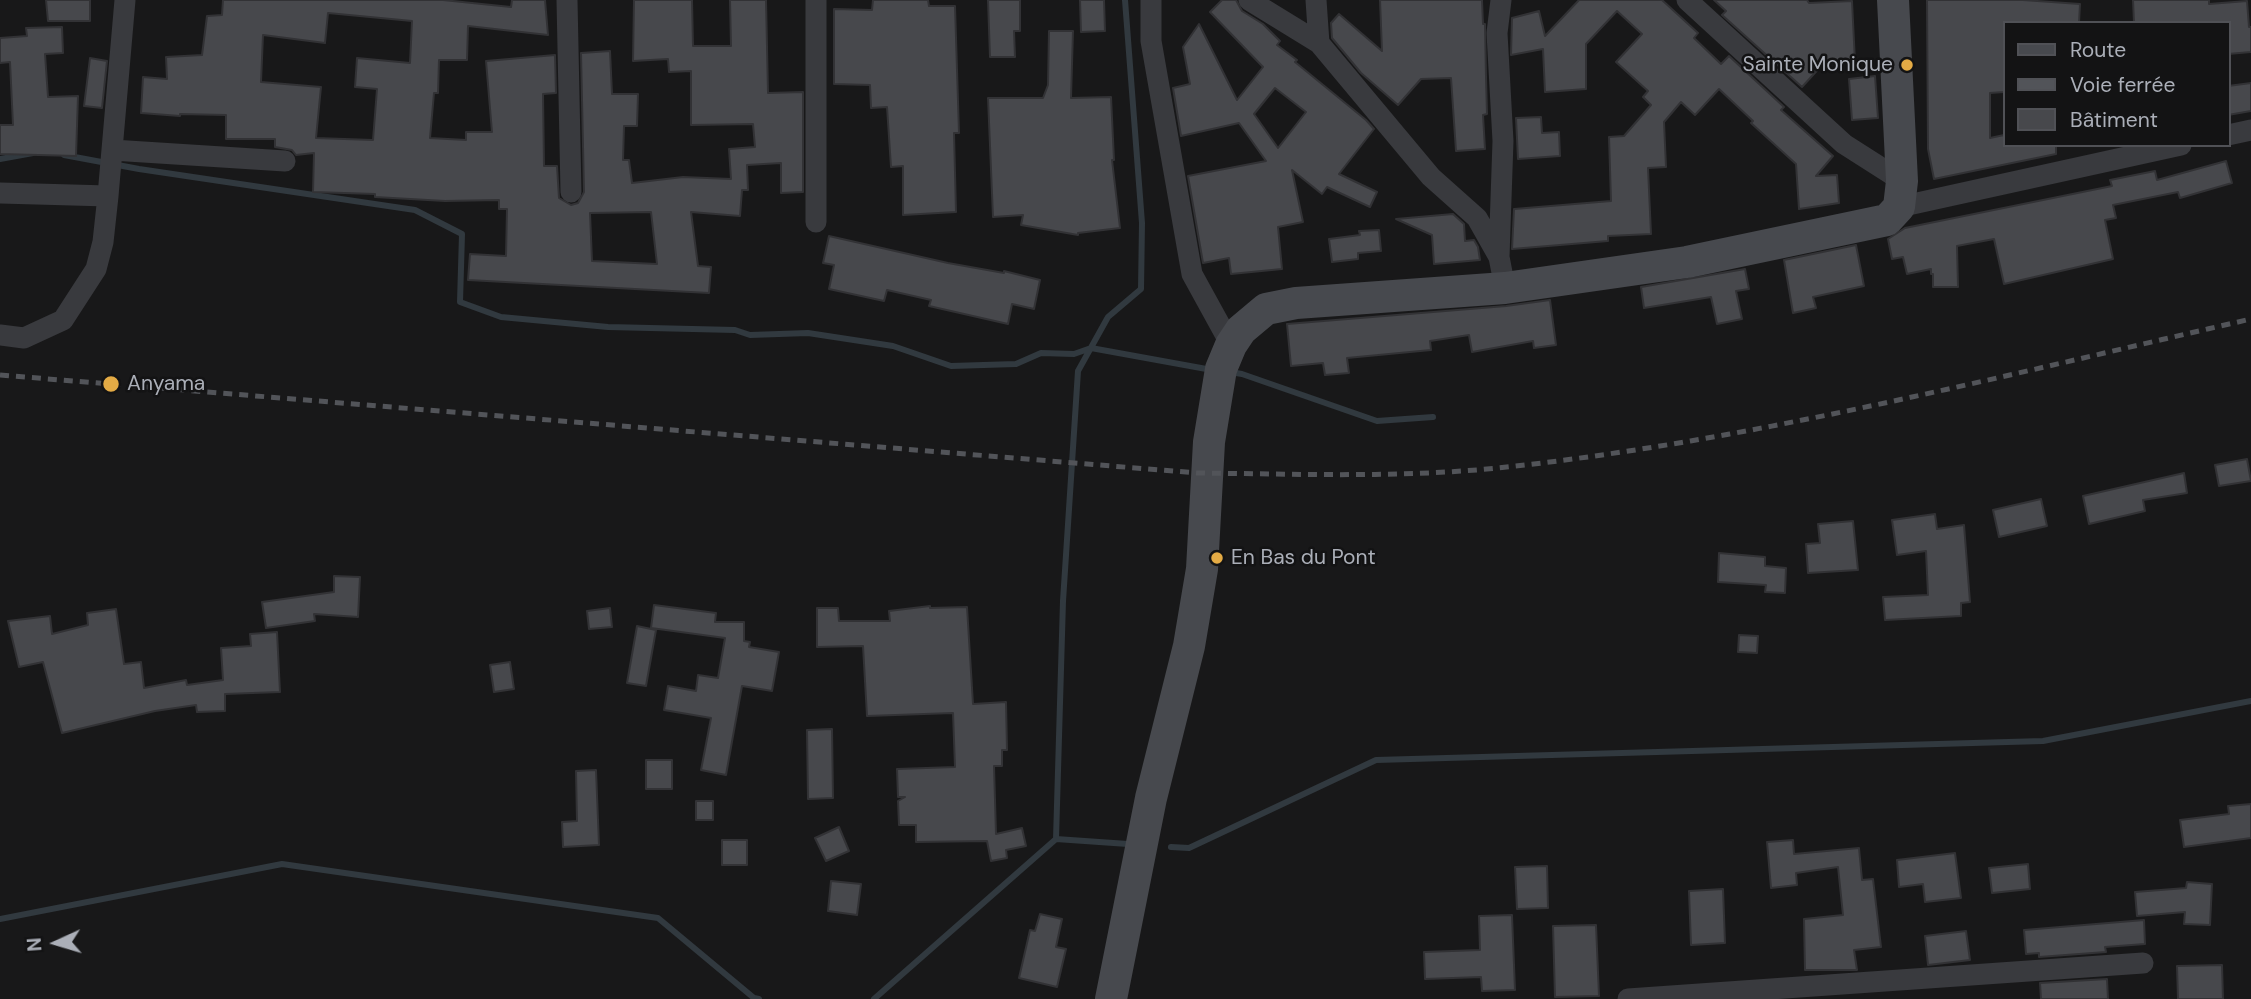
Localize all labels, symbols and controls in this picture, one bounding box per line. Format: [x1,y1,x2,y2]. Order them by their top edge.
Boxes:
legend [2002,21,2230,147]
text: Route [2070,36,2126,64]
place label: Sainte Monique [1743,52,1893,78]
marker: Sainte Monique [1899,57,1915,73]
text: Voie ferrée [2070,71,2175,99]
text: Bâtiment [2070,106,2158,134]
place label: Anyama [127,371,205,397]
marker: Anyama [101,374,121,394]
place label: En Bas du Pont [1231,545,1376,571]
marker: En Bas du Pont [1209,550,1225,566]
north arrow [21,908,91,978]
text: N [22,937,48,952]

